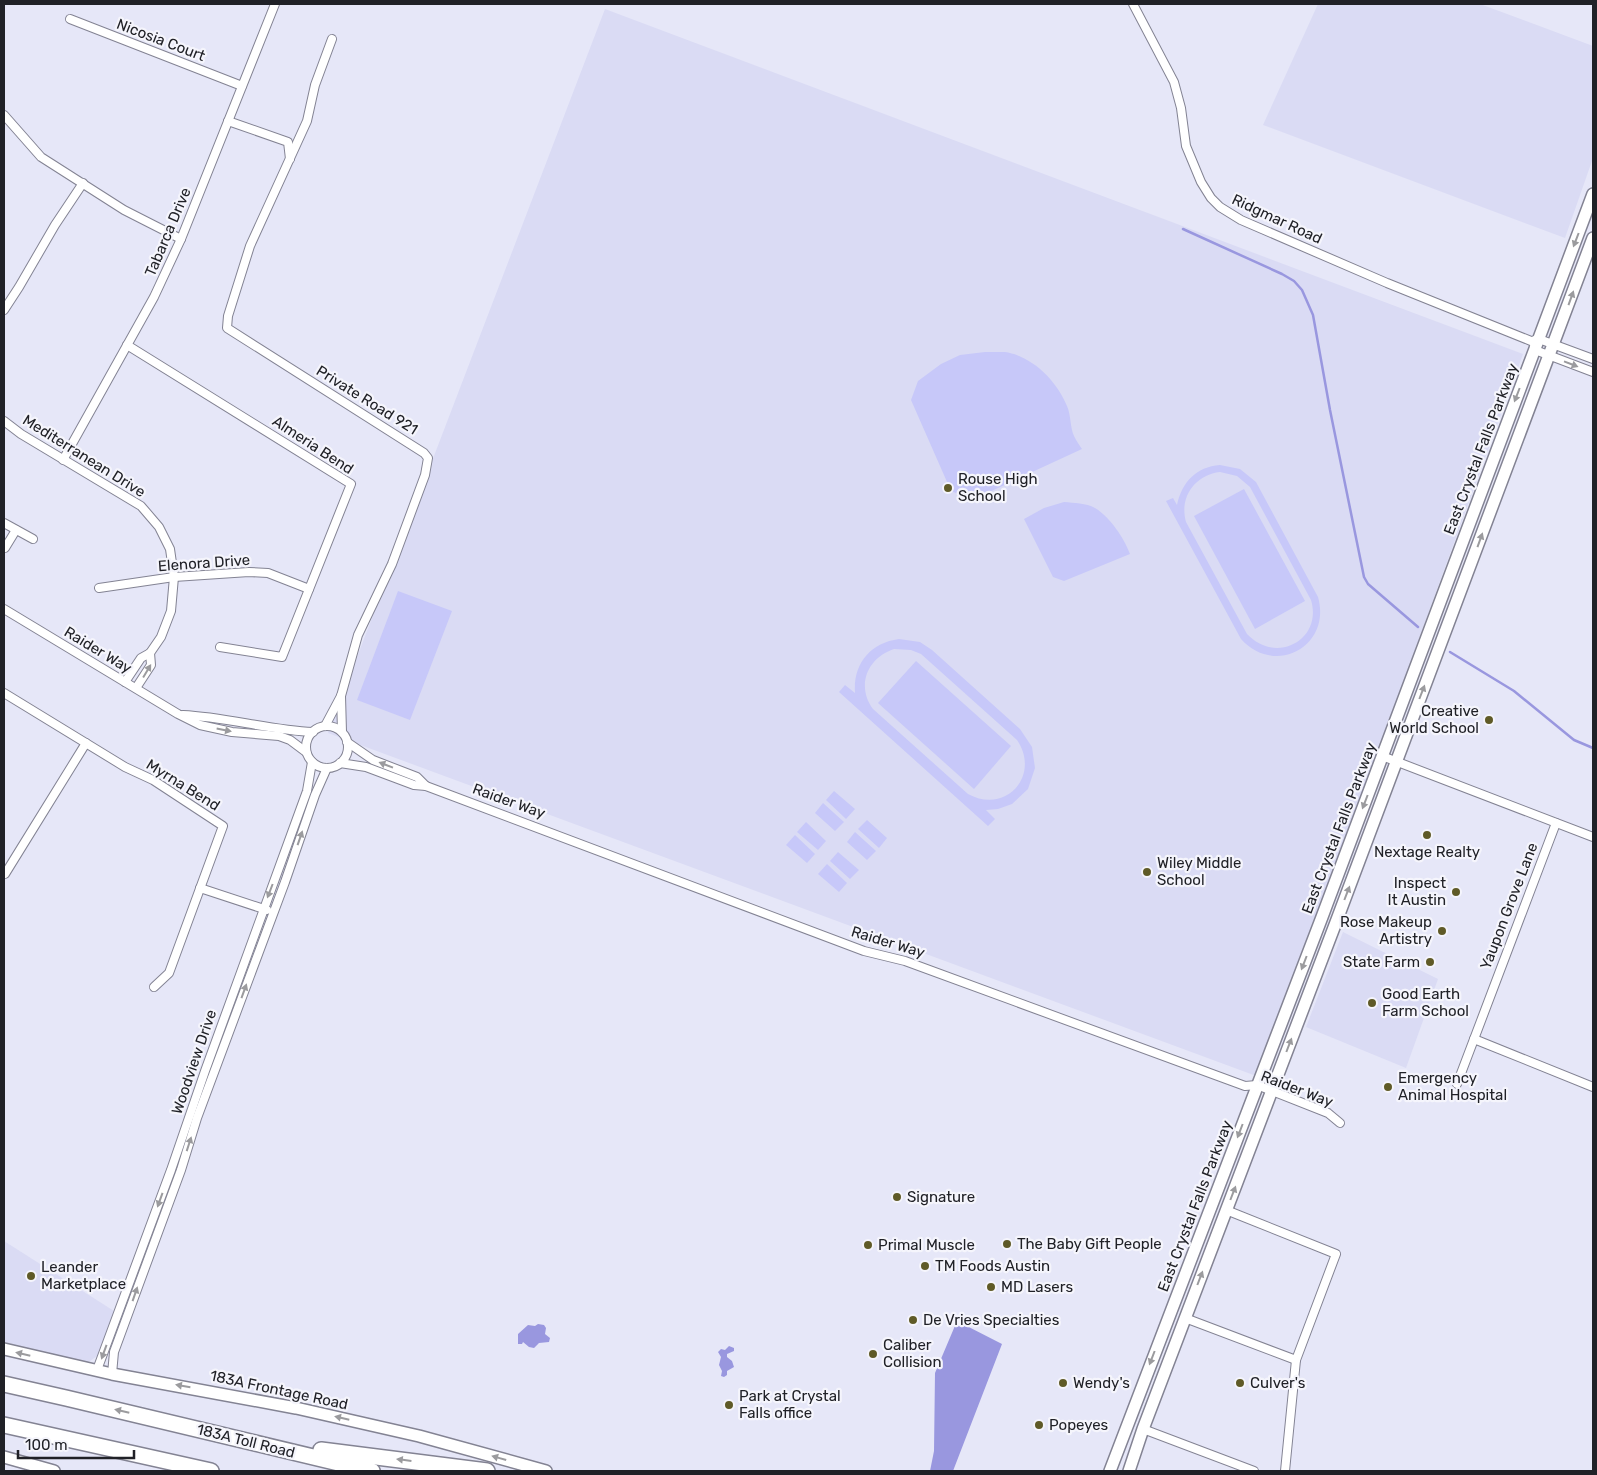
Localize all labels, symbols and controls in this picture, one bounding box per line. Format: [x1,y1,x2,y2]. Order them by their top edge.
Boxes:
street label: Nicosia Court [114,15,208,65]
street label: Tabarca Drive [141,185,195,279]
street label: Ridgmar Road [1229,190,1325,248]
one-way arrow [1572,233,1580,248]
one-way arrow [1568,291,1575,306]
one-way arrow [1564,360,1578,368]
street label: East Crystal Falls Parkway [1440,361,1522,537]
street label: Private Road 921 [313,362,421,438]
one-way arrow [1513,388,1521,402]
street label: Mediterranean Drive [19,411,149,501]
street label: Almeria Bend [269,412,357,478]
place label: Rouse High School [958,470,1038,505]
marker: Rouse High School [942,482,954,494]
one-way arrow [1476,532,1484,547]
street label: Elenora Drive [157,551,251,575]
street label: Raider Way [61,623,135,677]
one-way arrow [142,665,151,678]
one-way arrow [1419,685,1427,699]
place label: Creative World School [1389,702,1479,737]
marker: Creative World School [1483,714,1495,726]
one-way arrow [216,726,231,734]
street label: East Crystal Falls Parkway [1298,740,1380,916]
street label: Myrna Bend [143,755,223,815]
one-way arrow [378,761,393,769]
street label: Raider Way [470,780,548,822]
one-way arrow [1361,794,1368,809]
marker: Nextage Realty [1421,829,1433,841]
one-way arrow [297,831,305,846]
street label: Yaupon Grove Lane [1477,840,1541,972]
place label: Nextage Realty [1374,843,1480,861]
place label: Wiley Middle School [1157,854,1241,889]
marker: Wiley Middle School [1141,866,1153,878]
place label: Inspect It Austin [1388,874,1446,909]
one-way arrow [266,884,273,899]
one-way arrow [1343,885,1351,900]
marker: Inspect It Austin [1450,886,1462,898]
place label: Rose Makeup Artistry [1340,913,1432,948]
street label: Raider Way [849,922,927,962]
marker: Rose Makeup Artistry [1436,925,1448,937]
place label: State Farm [1343,953,1420,971]
one-way arrow [1300,955,1307,970]
marker: State Farm [1424,956,1436,968]
one-way arrow [240,983,248,998]
place label: Good Earth Farm School [1382,985,1469,1020]
marker: Good Earth Farm School [1366,997,1378,1009]
street label: Woodview Drive [168,1007,220,1117]
one-way arrow [1285,1037,1293,1052]
street label: Raider Way [1258,1067,1336,1111]
place label: Emergency Animal Hospital [1398,1069,1507,1104]
marker: Emergency Animal Hospital [1382,1081,1394,1093]
street label: East Crystal Falls Parkway [1154,1118,1236,1294]
one-way arrow [1236,1123,1243,1138]
one-way arrow [186,1136,193,1151]
one-way arrow [1229,1185,1237,1200]
place label: Signature [907,1188,975,1206]
marker: Signature [891,1191,903,1203]
one-way arrow [156,1192,163,1207]
place label: The Baby Gift People [1017,1235,1162,1253]
place label: Primal Muscle [878,1236,975,1254]
marker: The Baby Gift People [1001,1238,1013,1250]
marker: Primal Muscle [862,1239,874,1251]
place label: TM Foods Austin [935,1257,1050,1275]
place label: Leander Marketplace [41,1258,126,1293]
marker: TM Foods Austin [919,1260,931,1272]
marker: Leander Marketplace [25,1270,37,1282]
one-way arrow [1197,1271,1204,1286]
place label: MD Lasers [1001,1278,1073,1296]
marker: MD Lasers [985,1281,997,1293]
one-way arrow [131,1286,139,1301]
place label: De Vries Specialties [923,1311,1060,1329]
marker: De Vries Specialties [907,1314,919,1326]
place label: Caliber Collision [883,1336,942,1371]
one-way arrow [100,1345,108,1360]
marker: Caliber Collision [867,1348,879,1360]
one-way arrow [16,1350,31,1358]
one-way arrow [1148,1351,1156,1366]
street label: 183A Frontage Road [208,1367,350,1413]
place label: Wendy's [1073,1374,1130,1392]
place label: Culver's [1250,1374,1306,1392]
marker: Wendy's [1057,1377,1069,1389]
marker: Culver's [1234,1377,1246,1389]
one-way arrow [174,1382,190,1390]
place label: Park at Crystal Falls office [739,1387,841,1422]
marker: Park at Crystal Falls office [723,1399,735,1411]
one-way arrow [115,1407,130,1415]
one-way arrow [334,1414,349,1422]
place label: Popeyes [1049,1416,1109,1434]
marker: Popeyes [1033,1419,1045,1431]
street label: 183A Toll Road [195,1420,297,1462]
scale bar [18,1428,134,1460]
text: 100 m [25,1436,67,1454]
one-way arrow [492,1454,507,1462]
one-way arrow [396,1456,412,1464]

